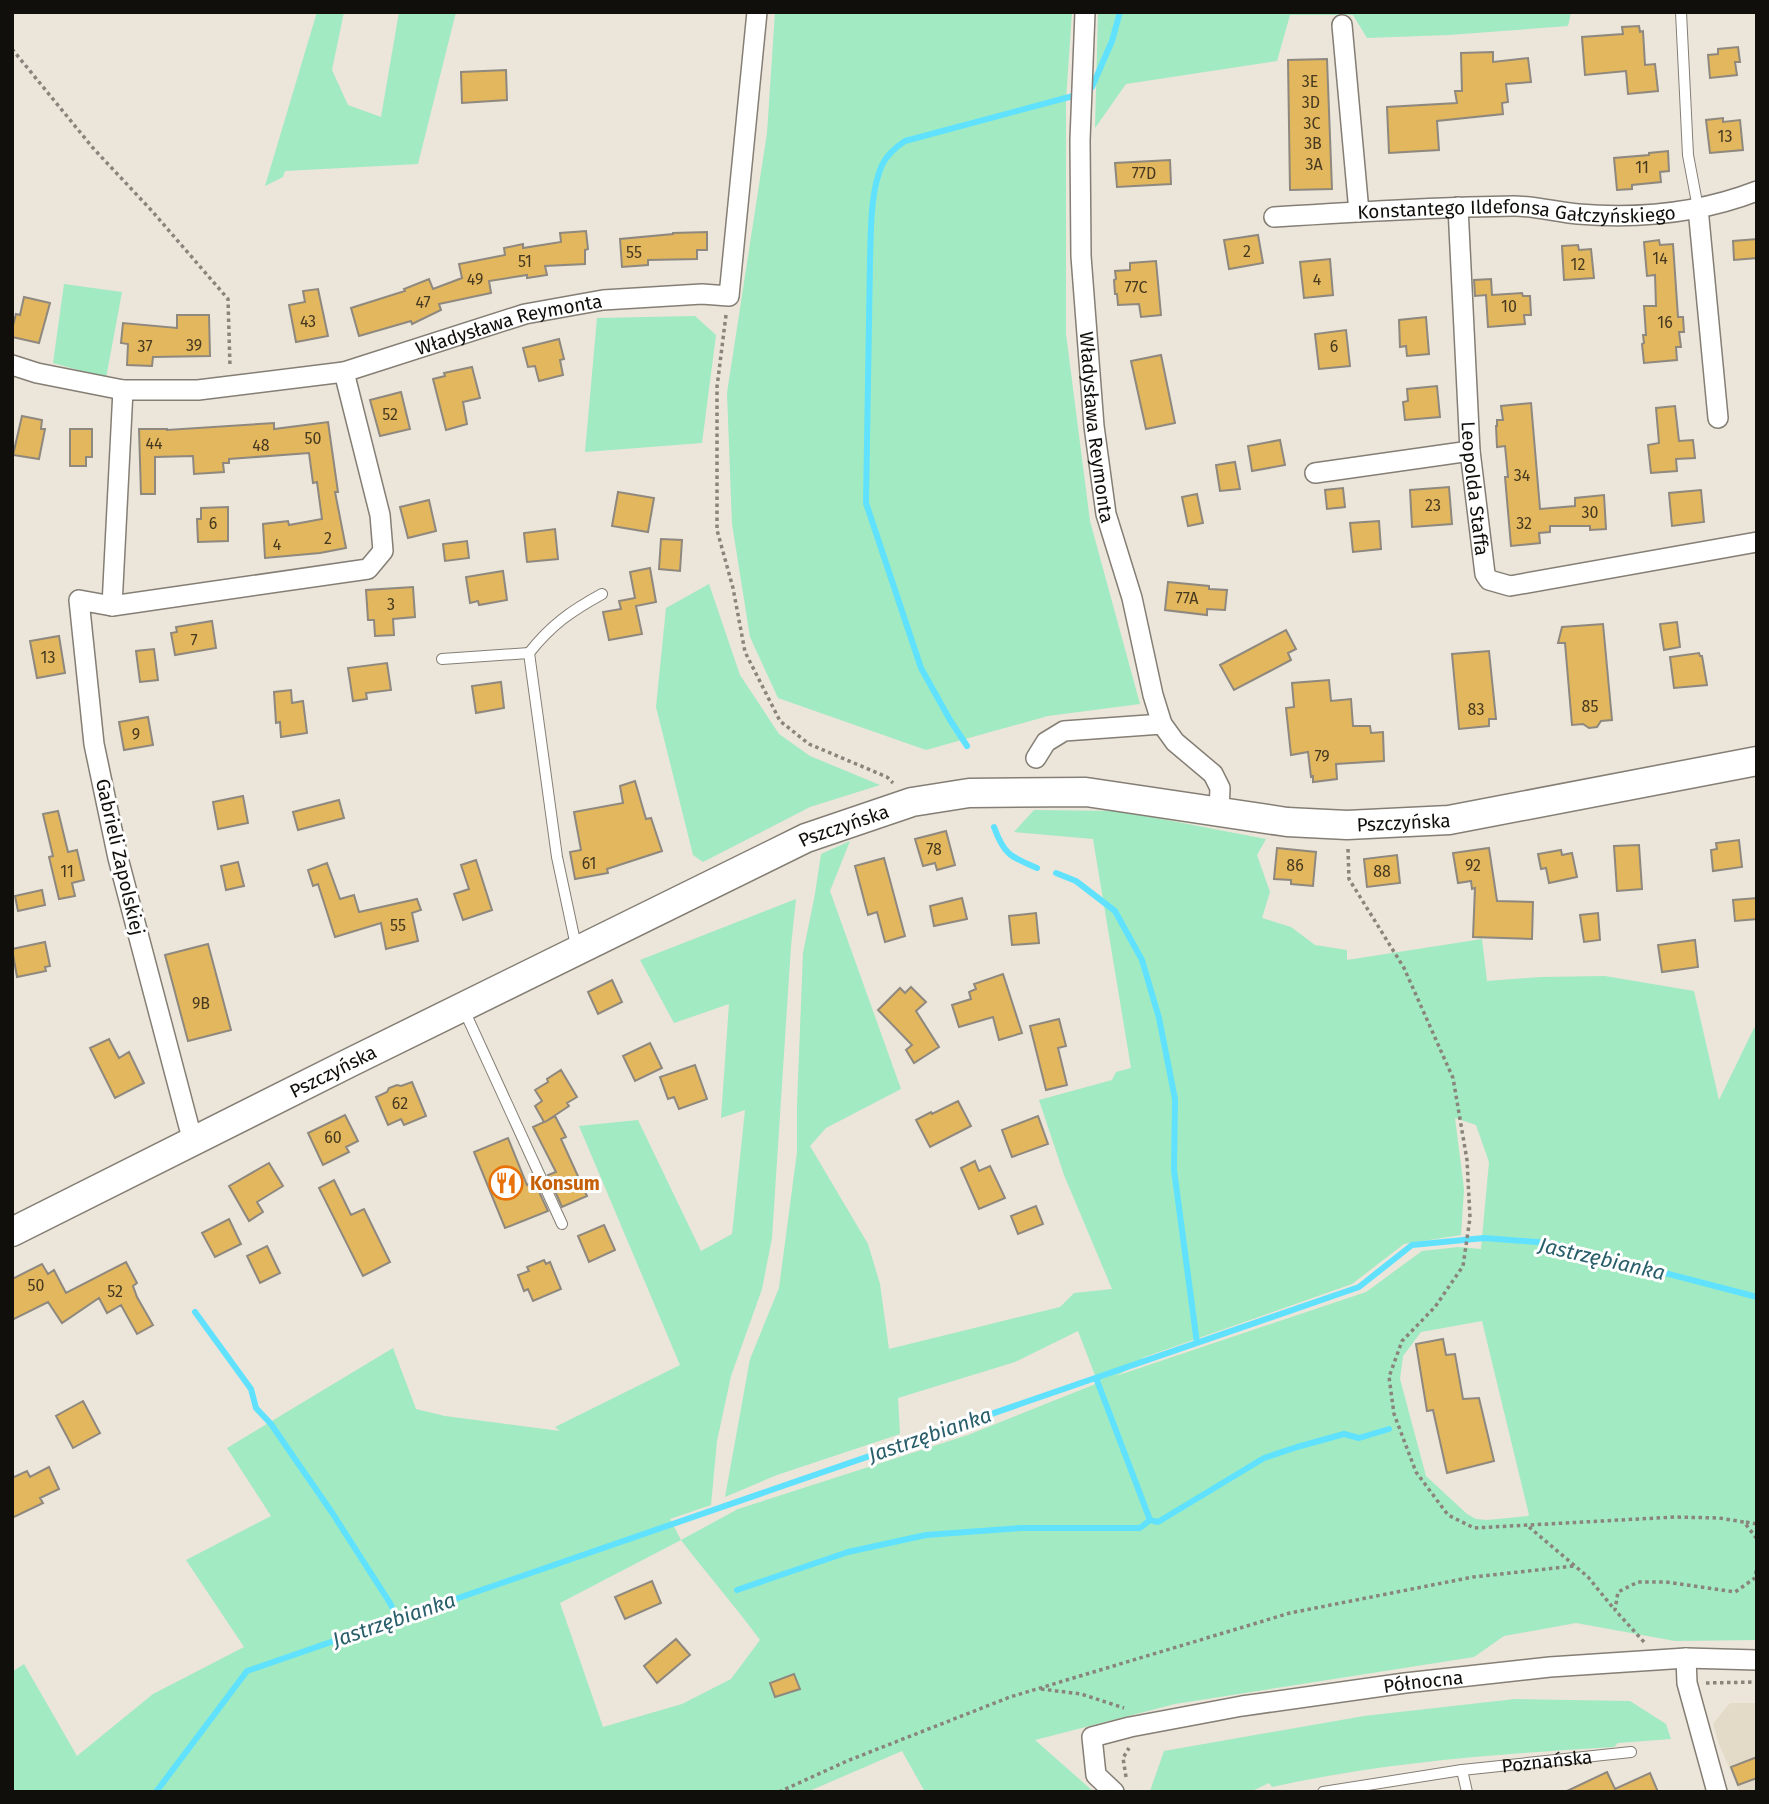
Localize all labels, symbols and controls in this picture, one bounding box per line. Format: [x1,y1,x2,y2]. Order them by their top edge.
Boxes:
house number: 3E [1302,72,1318,91]
house number: 3D [1302,93,1320,112]
house number: 3C [1304,114,1321,133]
house number: 13 [1718,127,1732,146]
house number: 3B [1304,134,1322,153]
house number: 3A [1305,155,1323,174]
house number: 11 [1635,158,1649,177]
house number: 77D [1132,164,1156,183]
street label: Konstantego Ildefonsa Gałczyńskiego [1357,194,1677,227]
house number: 2 [1243,242,1251,261]
house number: 55 [626,243,642,262]
house number: 14 [1652,249,1668,268]
house number: 51 [518,252,532,271]
house number: 12 [1571,255,1585,274]
house number: 49 [467,270,483,289]
house number: 4 [1313,270,1322,289]
house number: 77C [1124,278,1148,297]
street label: Władysława Reymonta [413,289,604,360]
house number: 47 [415,293,431,312]
house number: 10 [1501,297,1517,316]
house number: 43 [300,312,316,331]
house number: 16 [1657,313,1673,332]
street label: Władysława Reymonta [1075,331,1120,526]
house number: 39 [186,336,202,355]
house number: 37 [137,337,153,356]
house number: 6 [1330,337,1338,356]
house number: 52 [382,405,398,424]
street label: Leopolda Staffa [1457,421,1494,557]
house number: 50 [305,429,322,448]
house number: 44 [145,434,163,453]
house number: 48 [252,436,270,455]
house number: 34 [1514,466,1531,485]
house number: 23 [1425,496,1441,515]
house number: 30 [1582,503,1599,522]
house number: 6 [209,514,217,533]
house number: 32 [1516,514,1532,533]
house number: 2 [324,529,332,548]
house number: 4 [273,535,282,554]
house number: 77A [1176,589,1199,608]
house number: 3 [387,595,395,614]
house number: 7 [190,631,198,650]
house number: 13 [41,648,55,667]
house number: 85 [1582,697,1598,716]
house number: 83 [1468,700,1484,719]
house number: 9 [132,725,140,744]
house number: 79 [1314,747,1330,766]
street label: Gabrieli Zapolskiej [91,776,149,938]
street label: Pszczyńska [794,799,892,852]
street label: Pszczyńska [1356,808,1451,836]
house number: 78 [926,840,942,859]
house number: 61 [582,854,596,873]
house number: 86 [1286,856,1304,875]
house number: 92 [1465,856,1481,875]
house number: 11 [60,862,74,881]
house number: 88 [1373,862,1391,881]
house number: 55 [390,916,406,935]
house number: 9B [192,994,210,1013]
street label: Pszczyńska [286,1040,380,1102]
house number: 62 [392,1094,408,1113]
house number: 60 [324,1128,342,1147]
restaurant icon: Konsum [487,1164,525,1202]
place label: Konsum [530,1172,600,1195]
water label: Jastrzębianka [1536,1232,1668,1286]
house number: 50 [28,1276,45,1295]
house number: 52 [107,1282,123,1301]
water label: Jastrzębianka [864,1402,995,1469]
water label: Jastrzębianka [328,1587,459,1654]
street label: Północna [1382,1665,1464,1697]
street label: Poznańska [1500,1745,1593,1777]

